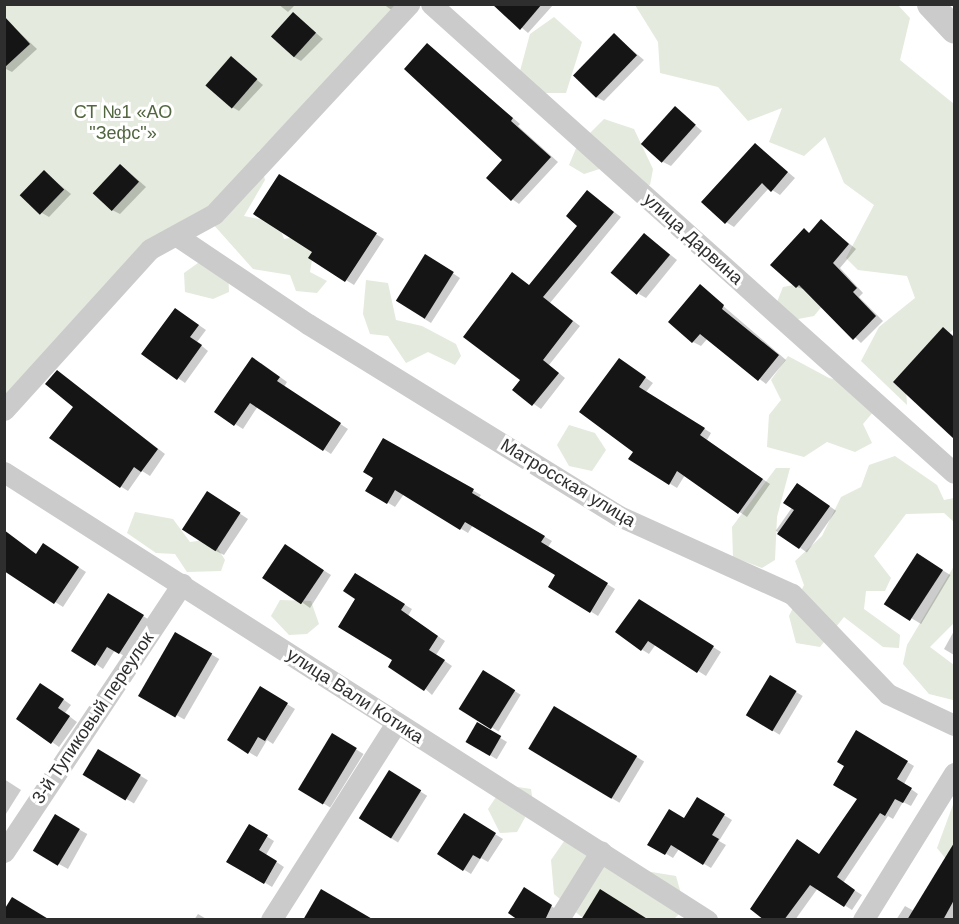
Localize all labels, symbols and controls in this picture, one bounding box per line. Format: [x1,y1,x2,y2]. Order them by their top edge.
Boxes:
park label: СТ №1 «АО "Зефс"» [74,102,172,144]
street label: улица Дарвина [639,189,747,289]
street label: Матросская улица [497,434,639,532]
street label: 3-й Тупиковый переулок [27,628,159,808]
street label: улица Вали Котика [283,644,427,748]

